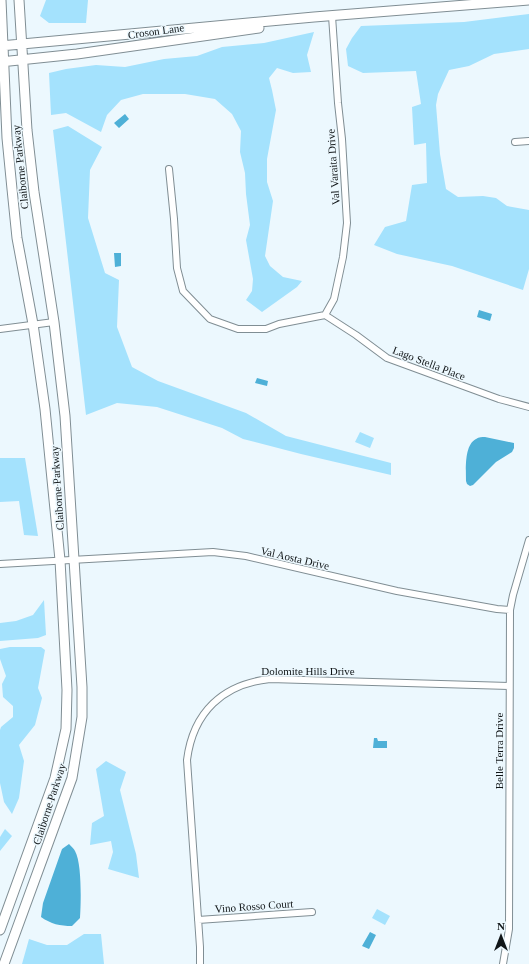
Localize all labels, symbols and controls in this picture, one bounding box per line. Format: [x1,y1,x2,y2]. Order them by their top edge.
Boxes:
street label: Croson Lane [127,21,185,41]
street label: Claiborne Parkway [10,124,30,210]
street label: Val Varaita Drive [324,128,342,205]
street label: Lago Stella Place [391,344,467,382]
street label: Claiborne Parkway [48,445,66,531]
street label: Val Aosta Drive [259,544,331,572]
street label: Dolomite Hills Drive [261,665,355,677]
street label: Belle Terra Drive [493,713,505,789]
street label: Claiborne Parkway [30,761,68,846]
street label: Vino Rosso Court [214,897,294,915]
north arrow [481,916,521,956]
text: N [497,920,505,932]

